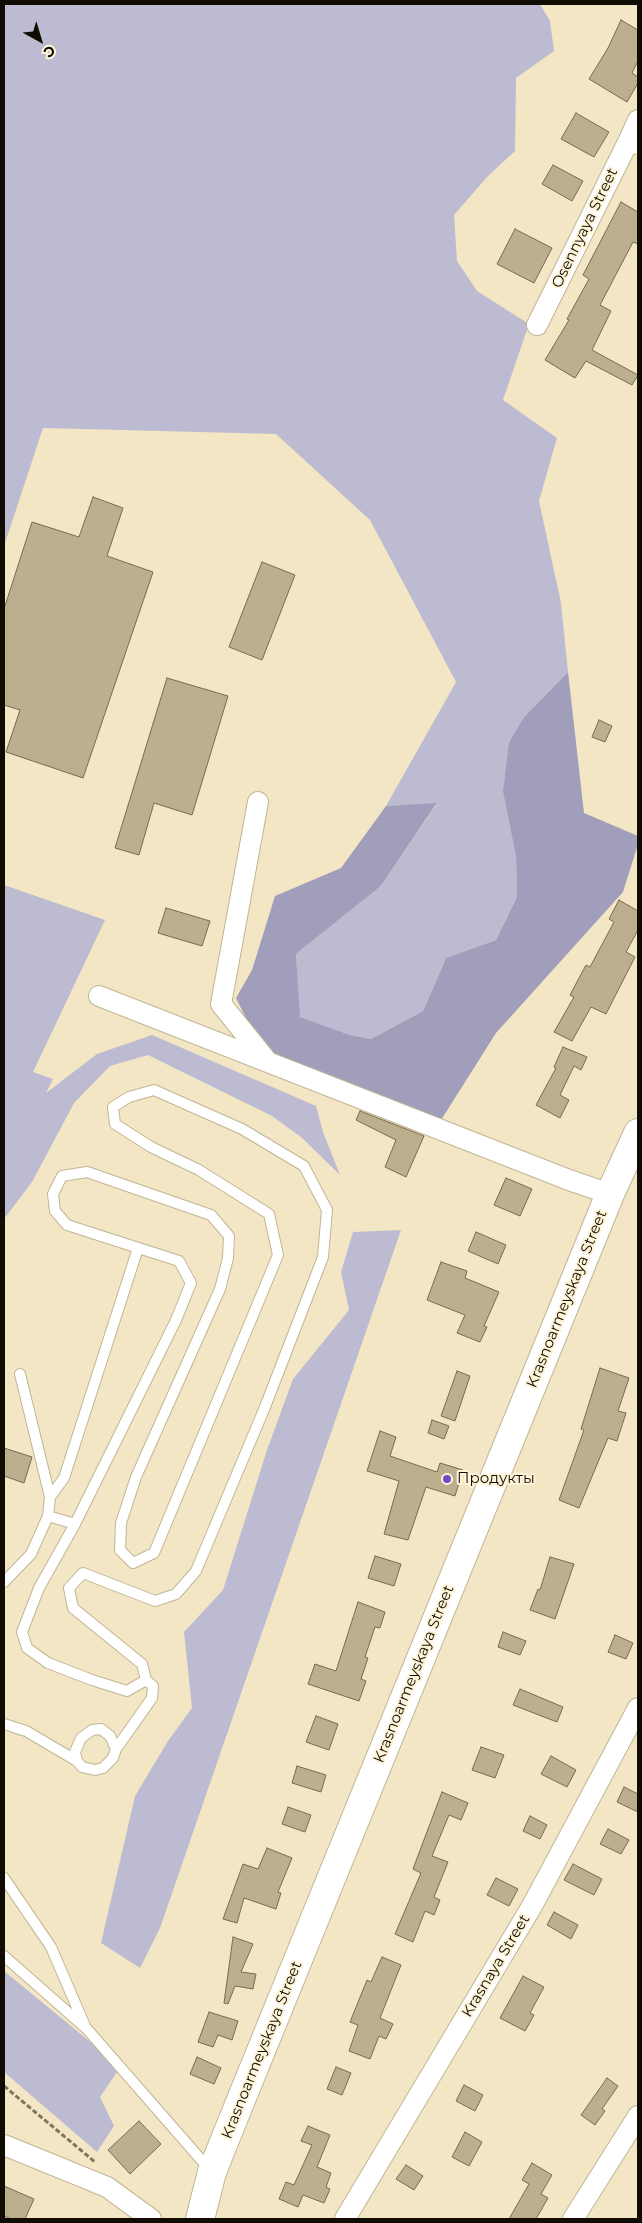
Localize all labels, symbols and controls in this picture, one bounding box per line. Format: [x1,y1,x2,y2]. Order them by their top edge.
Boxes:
north arrow [15,15,65,65]
text: С [40,41,59,62]
street label: Osennyaya Street [548,165,622,291]
street label: Krasnoarmeyskaya Street [523,1208,611,1390]
place label: Продукты [457,1470,535,1488]
marker: Продукты [441,1473,453,1485]
street label: Krasnoarmeyskaya Street [370,1583,458,1765]
street label: Krasnaya Street [458,1911,534,2021]
street label: Krasnoarmeyskaya Street [218,1959,306,2141]

